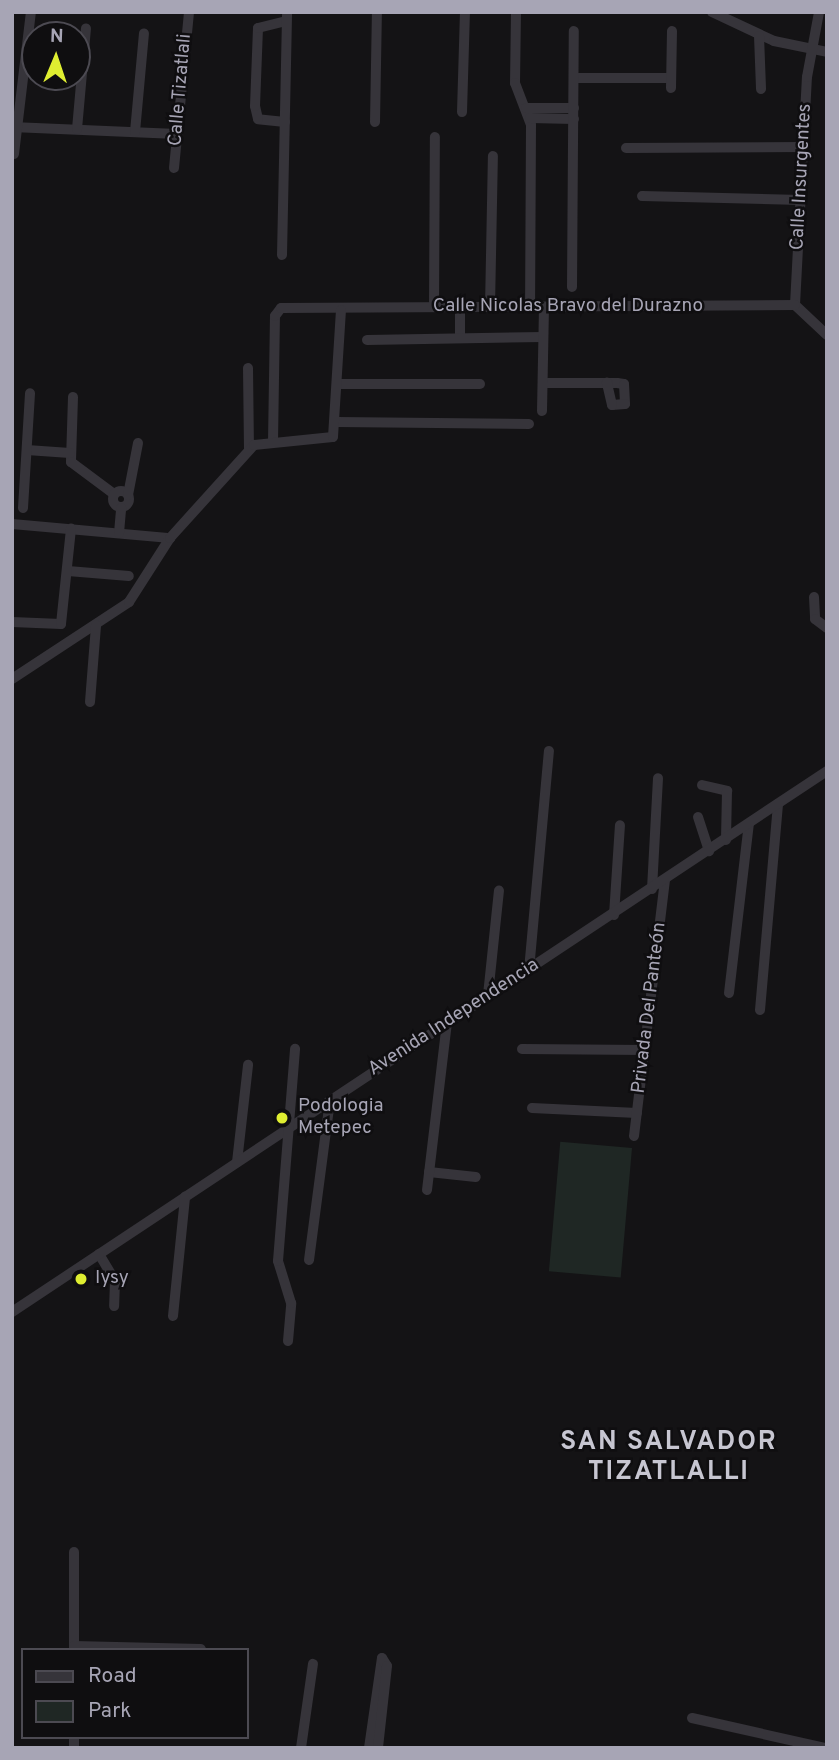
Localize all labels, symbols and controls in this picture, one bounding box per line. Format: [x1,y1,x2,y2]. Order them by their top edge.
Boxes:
north arrow [21,21,91,91]
text: N [49,25,64,49]
street label: Calle Tizatlali [165,32,197,148]
street label: Calle Insurgentes [787,103,817,251]
street label: Calle Nicolas Bravo del Durazno [433,296,703,318]
street label: Privada Del Panteón [628,921,672,1095]
street label: Avenida Independencia [364,954,544,1082]
place label: Podologia Metepec [298,1096,384,1140]
marker: Podologia Metepec [272,1108,292,1128]
place label: Iysy [95,1268,129,1290]
marker: Iysy [73,1271,89,1287]
district label: SAN SALVADOR TIZATLALLI [562,1427,776,1488]
legend [21,1648,248,1739]
text: Road [88,1663,137,1690]
text: Park [88,1698,131,1725]

